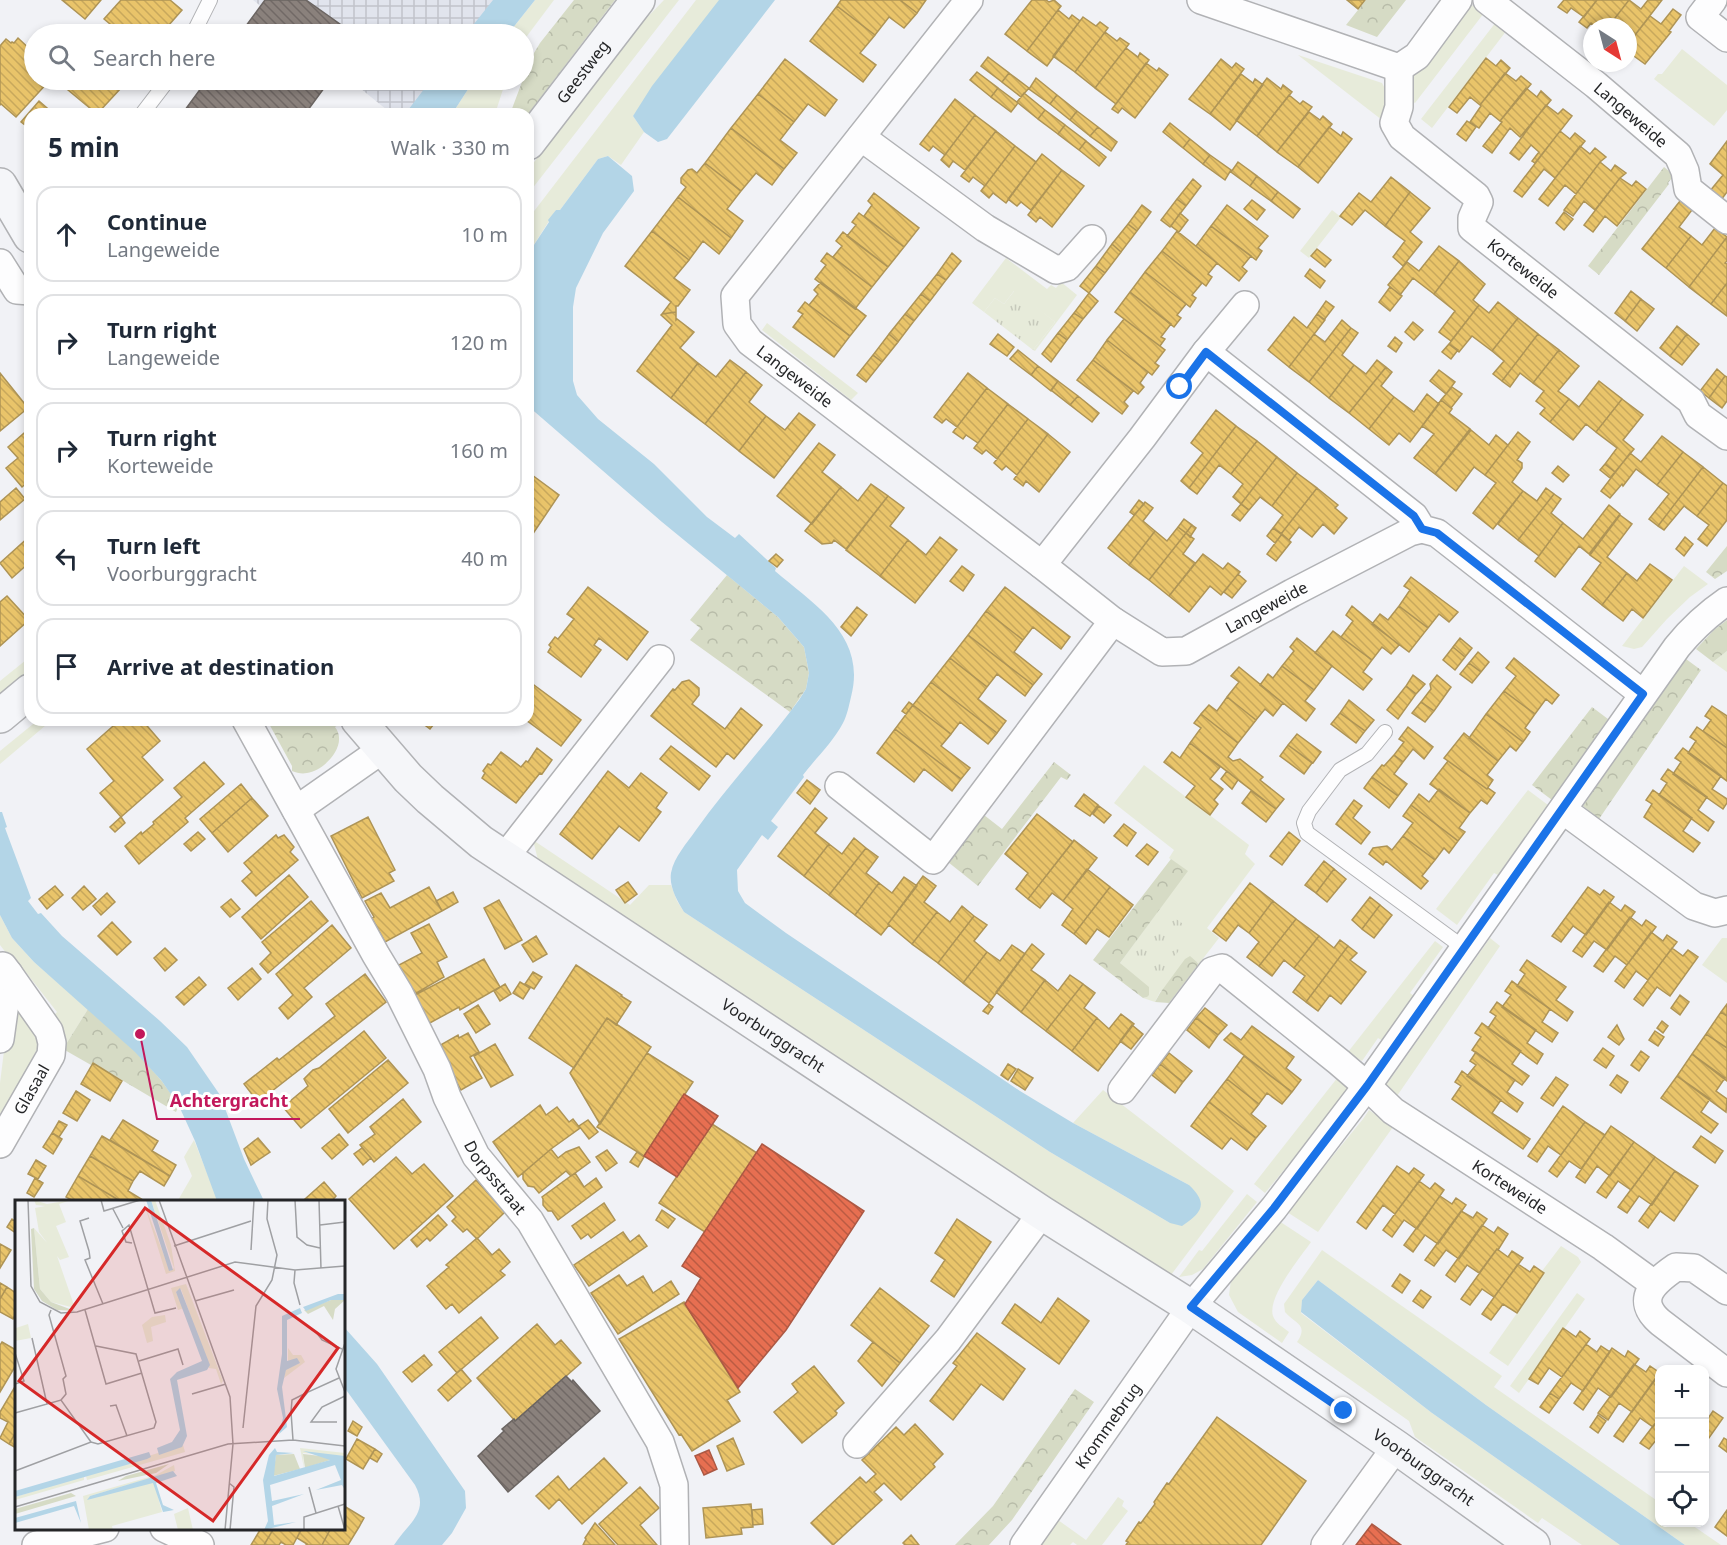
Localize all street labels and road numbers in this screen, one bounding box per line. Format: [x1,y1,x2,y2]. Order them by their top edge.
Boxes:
street label: Geestweg [551,35,614,108]
street label: Langeweide [1589,77,1672,152]
street label: Korteweide [1483,233,1564,304]
street label: Langeweide [752,340,837,412]
street label: Langeweide [1221,576,1311,638]
street label: Voorburggracht [717,993,829,1078]
street label: Glasaal [8,1060,54,1118]
street label: Dorpsstraat [459,1137,531,1219]
street label: Korteweide [1468,1154,1552,1219]
street label: Krommebrug [1070,1378,1146,1473]
street label: Voorburggracht [1369,1423,1479,1511]

